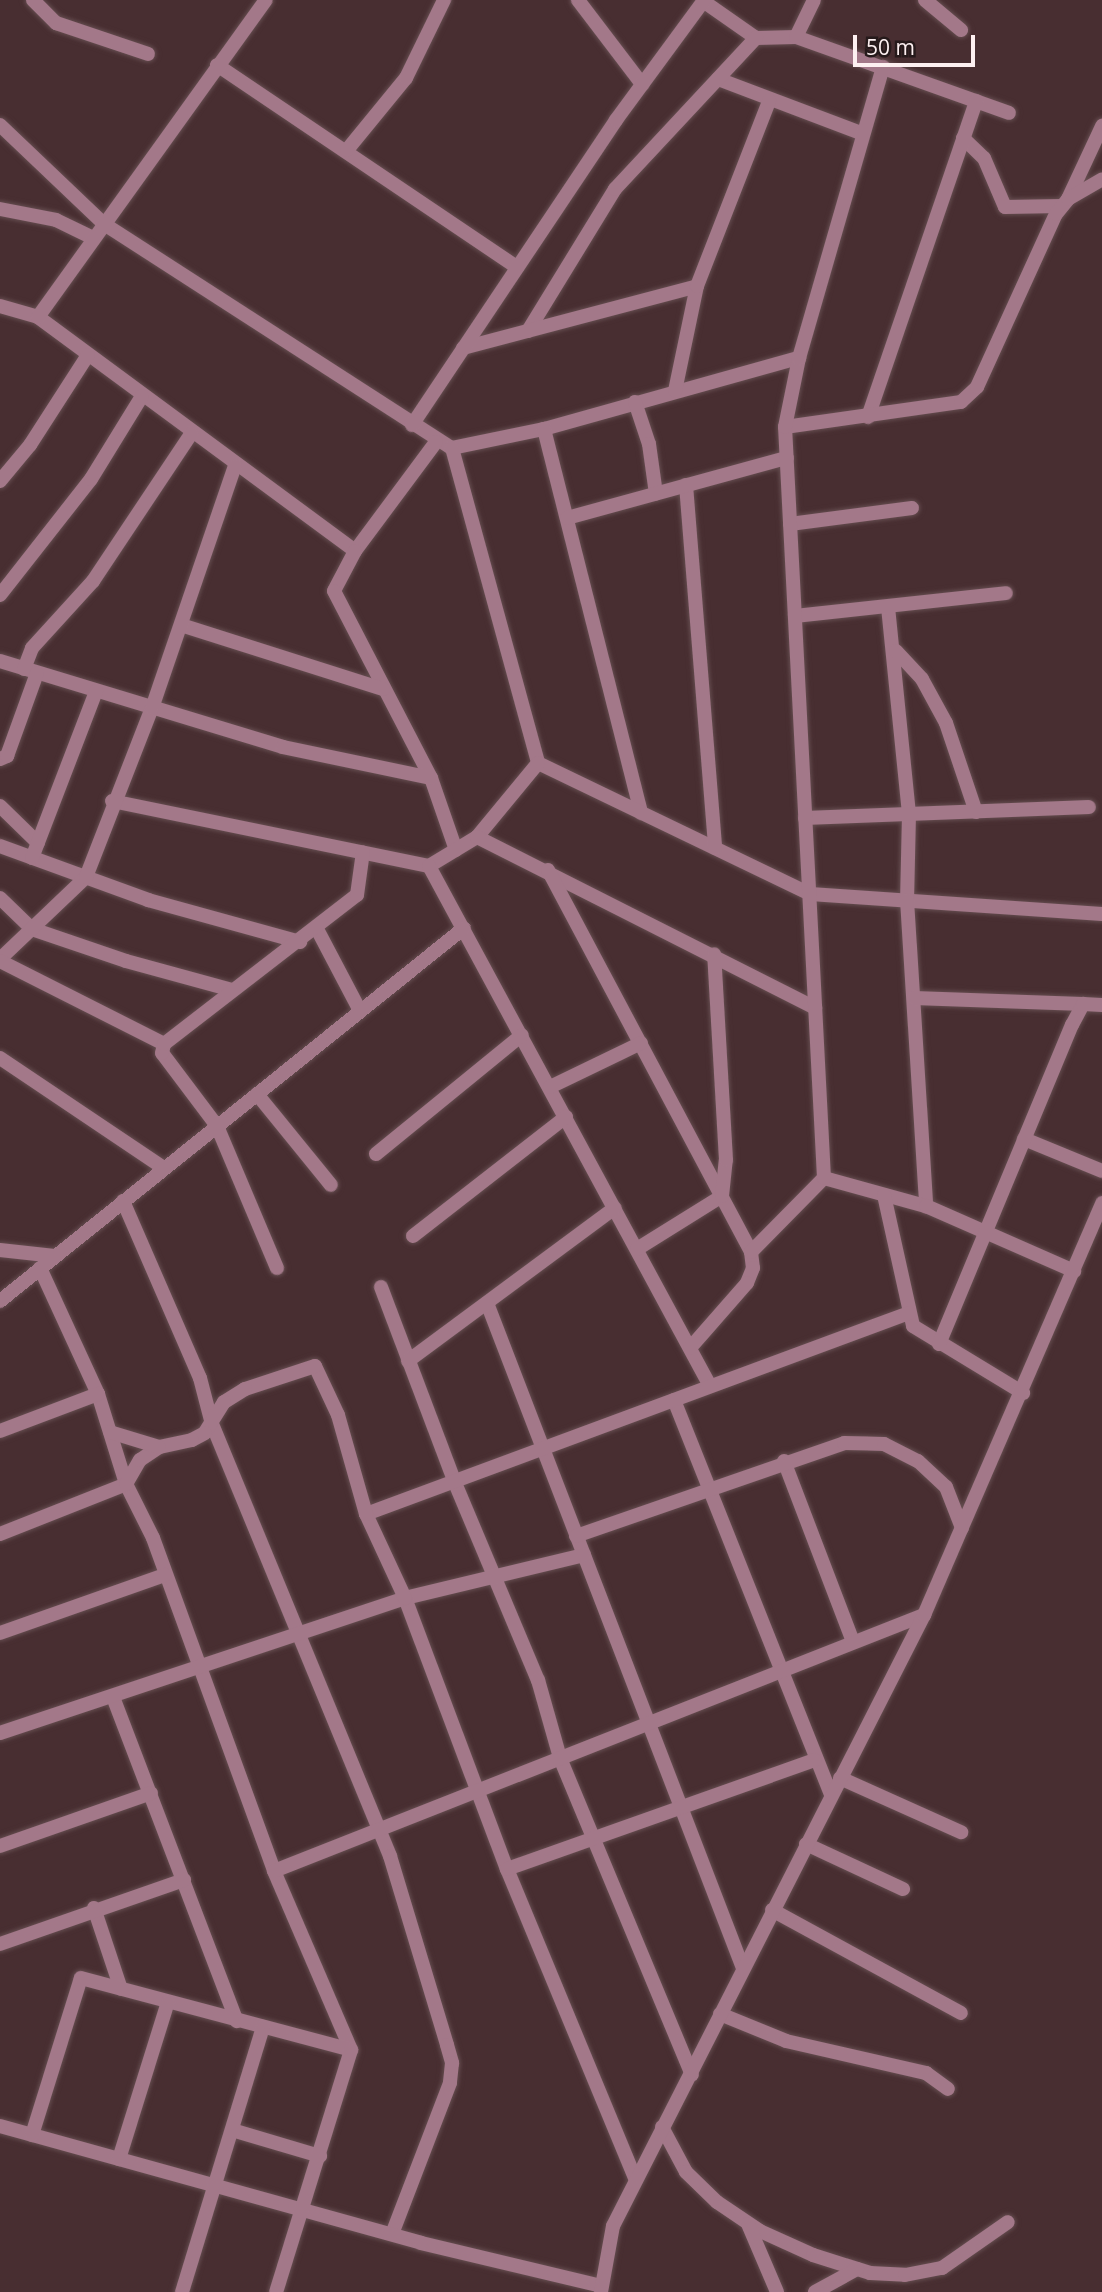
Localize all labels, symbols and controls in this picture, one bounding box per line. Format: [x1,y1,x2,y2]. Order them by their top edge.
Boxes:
scale bar [857,21,979,65]
text: 50 m [866,33,915,61]

